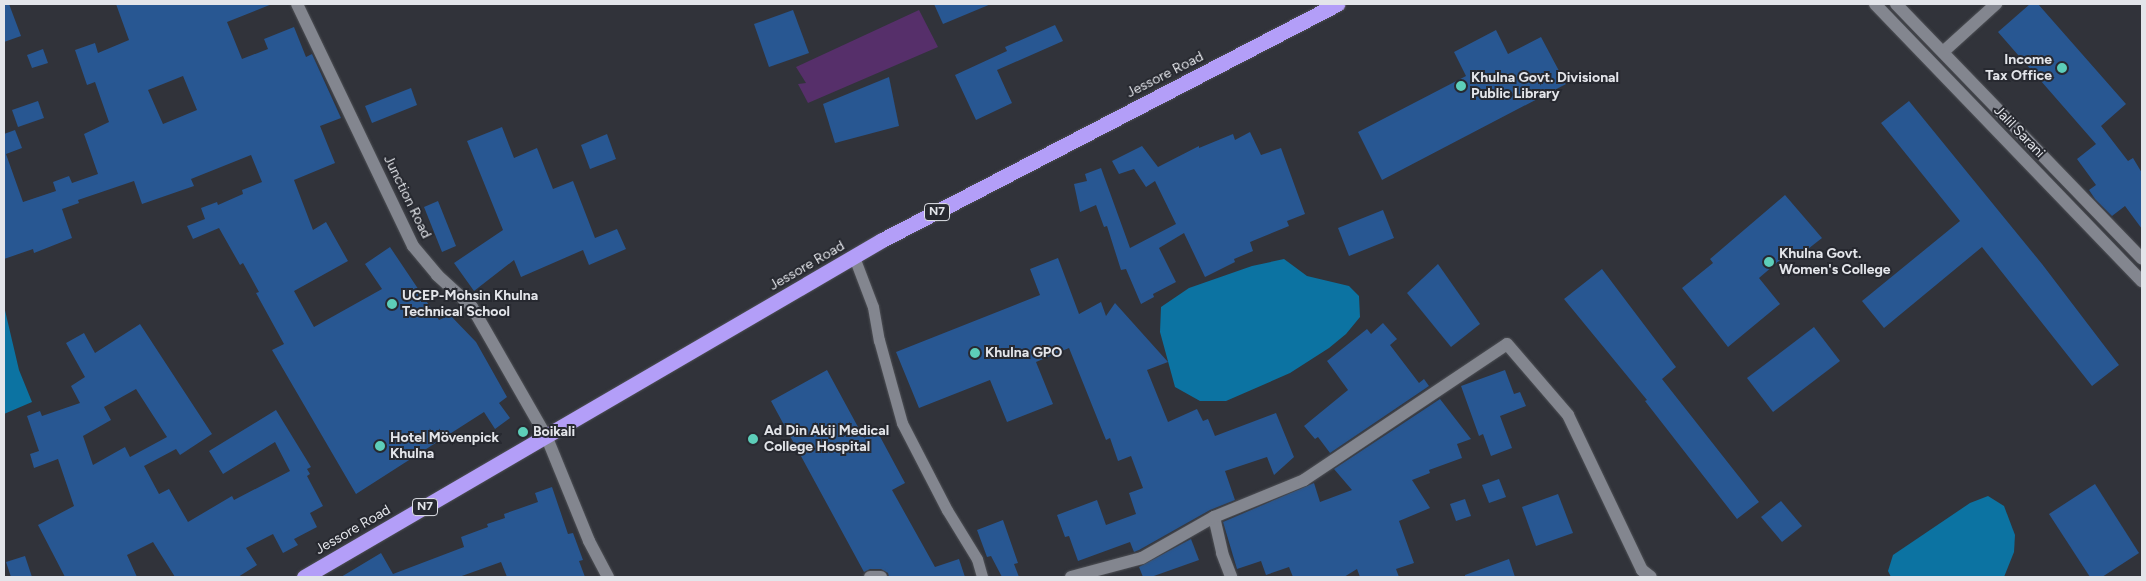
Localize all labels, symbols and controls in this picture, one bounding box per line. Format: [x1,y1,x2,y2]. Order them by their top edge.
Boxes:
street label: Jessore Road [1124,48,1206,102]
place label: Income Tax Office [1985,52,2052,84]
marker: Income Tax Office [2056,62,2068,74]
place label: Khulna Govt. Divisional Public Library [1471,70,1619,102]
marker: Khulna Govt. Divisional Public Library [1455,80,1467,92]
street label: Jalil Sarani [1990,102,2048,162]
street label: Junction Road [380,153,434,241]
road number: N7 [923,202,951,222]
street label: Jessore Road [766,238,848,294]
place label: Khulna Govt. Women's College [1779,246,1891,278]
marker: Khulna Govt. Women's College [1763,256,1775,268]
place label: UCEP-Mohsin Khulna Technical School [402,288,538,321]
marker: UCEP-Mohsin Khulna Technical School [386,298,398,310]
place label: Khulna GPO [985,345,1062,361]
marker: Khulna GPO [969,347,981,359]
place label: Ad Din Akij Medical College Hospital [764,423,889,456]
place label: Boikali [533,424,575,440]
marker: Boikali [517,426,529,438]
place label: Hotel Mövenpick Khulna [390,430,499,462]
marker: Ad Din Akij Medical College Hospital [746,432,760,446]
marker: Hotel Mövenpick Khulna [374,440,386,452]
road number: N7 [411,498,439,516]
street label: Jessore Road [312,502,394,558]

